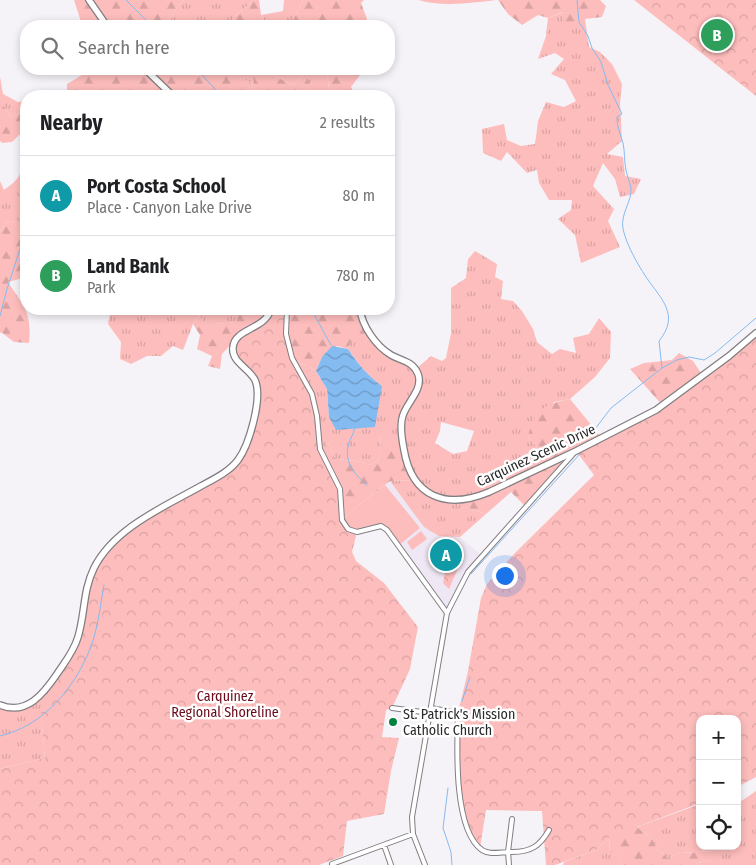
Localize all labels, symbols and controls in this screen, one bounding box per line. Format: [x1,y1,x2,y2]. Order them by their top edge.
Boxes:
pin: B [701,16,733,54]
search box [20,20,395,75]
icon: search [38,34,66,62]
text: Search here [78,36,170,59]
text: Nearby [40,110,102,136]
text: 2 results [320,113,375,132]
text: Port Costa School [87,175,226,198]
text: A [52,186,60,205]
text: 80 m [343,186,375,205]
text: Place · Canyon Lake Drive [87,198,252,217]
text: Land Bank [87,255,169,278]
text: B [52,266,60,285]
text: 780 m [336,266,375,285]
text: Park [87,278,115,297]
street label: Carquinez Scenic Drive [474,420,598,490]
pin: A [430,536,462,574]
your location [492,563,518,589]
park label: Carquinez Regional Shoreline [171,688,279,721]
place label: St. Patrick's Mission Catholic Church [403,706,515,739]
map controls [696,715,741,850]
button: + [696,715,741,760]
marker: St. Patrick's Mission Catholic Church [387,716,399,728]
button: − [696,760,741,805]
button: locate [696,805,741,850]

